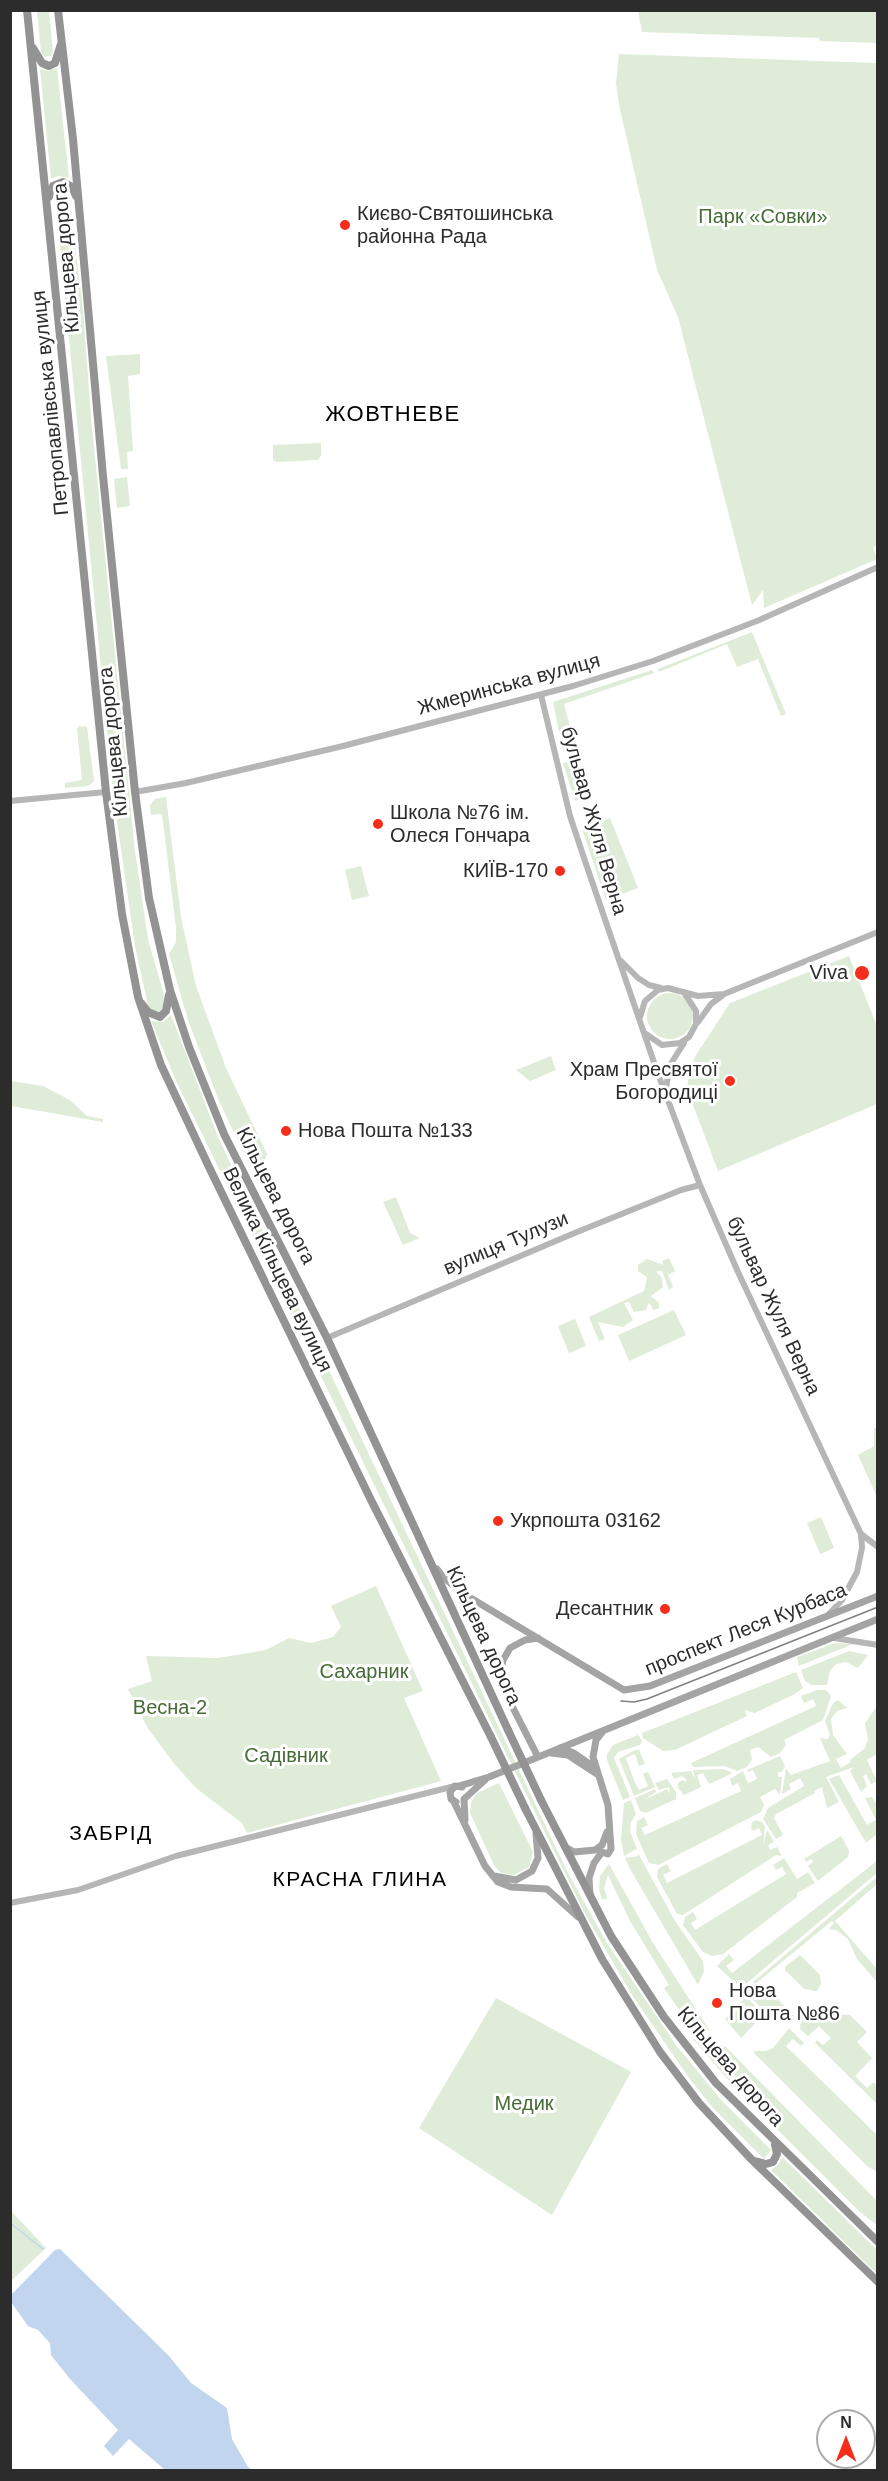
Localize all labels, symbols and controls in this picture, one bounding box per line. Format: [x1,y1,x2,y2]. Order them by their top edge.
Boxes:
street label: Кільцева дорога [48,182,86,334]
place label: Києво-Святошинська районна Рада [357,202,553,249]
park label: Парк «Совки» [698,205,828,229]
marker: Києво-Святошинська районна Рада [338,218,352,232]
street label: Петропавлівська вулиця [27,289,75,517]
district label: ЖОВТНЕВЕ [325,402,461,428]
street label: Жмеринська вулиця [415,649,603,721]
street label: Кільцева дорога [94,666,134,818]
street label: бульвар Жуля Верна [555,724,631,918]
place label: Школа №76 ім. Олеся Гончара [390,801,530,848]
marker: Школа №76 ім. Олеся Гончара [371,817,385,831]
place label: КИЇВ-170 [463,859,548,883]
marker: КИЇВ-170 [553,864,567,878]
place label: Viva [809,961,848,985]
marker: Viva [853,964,871,982]
place label: Храм Пресвятої Богородиці [570,1058,718,1105]
marker: Храм Пресвятої Богородиці [723,1074,737,1088]
place label: Нова Пошта №133 [298,1119,473,1143]
street label: Кільцева дорога [230,1123,320,1269]
marker: Нова Пошта №133 [279,1124,293,1138]
street label: Велика Кільцева вулиця [217,1164,337,1376]
street label: вулиця Тулузи [440,1207,572,1281]
street label: бульвар Жуля Верна [721,1213,825,1399]
place label: Укрпошта 03162 [510,1509,661,1533]
marker: Укрпошта 03162 [491,1514,505,1528]
street label: Кільцева дорога [440,1563,526,1709]
street label: проспект Леся Курбаса [642,1579,850,1681]
place label: Десантник [556,1597,653,1621]
marker: Десантник [658,1602,672,1616]
park label: Сахарник [320,1660,408,1684]
park label: Весна-2 [133,1696,207,1720]
park label: Садівник [244,1744,328,1768]
district label: ЗАБРІД [69,1821,153,1847]
district label: КРАСНА ГЛИНА [273,1867,447,1893]
place label: Нова Пошта №86 [729,1979,840,2026]
marker: Нова Пошта №86 [710,1996,724,2010]
street label: Кільцева дорога [672,2002,788,2132]
park label: Медик [494,2092,554,2116]
north arrow [816,2409,876,2469]
text: N [840,2414,852,2431]

